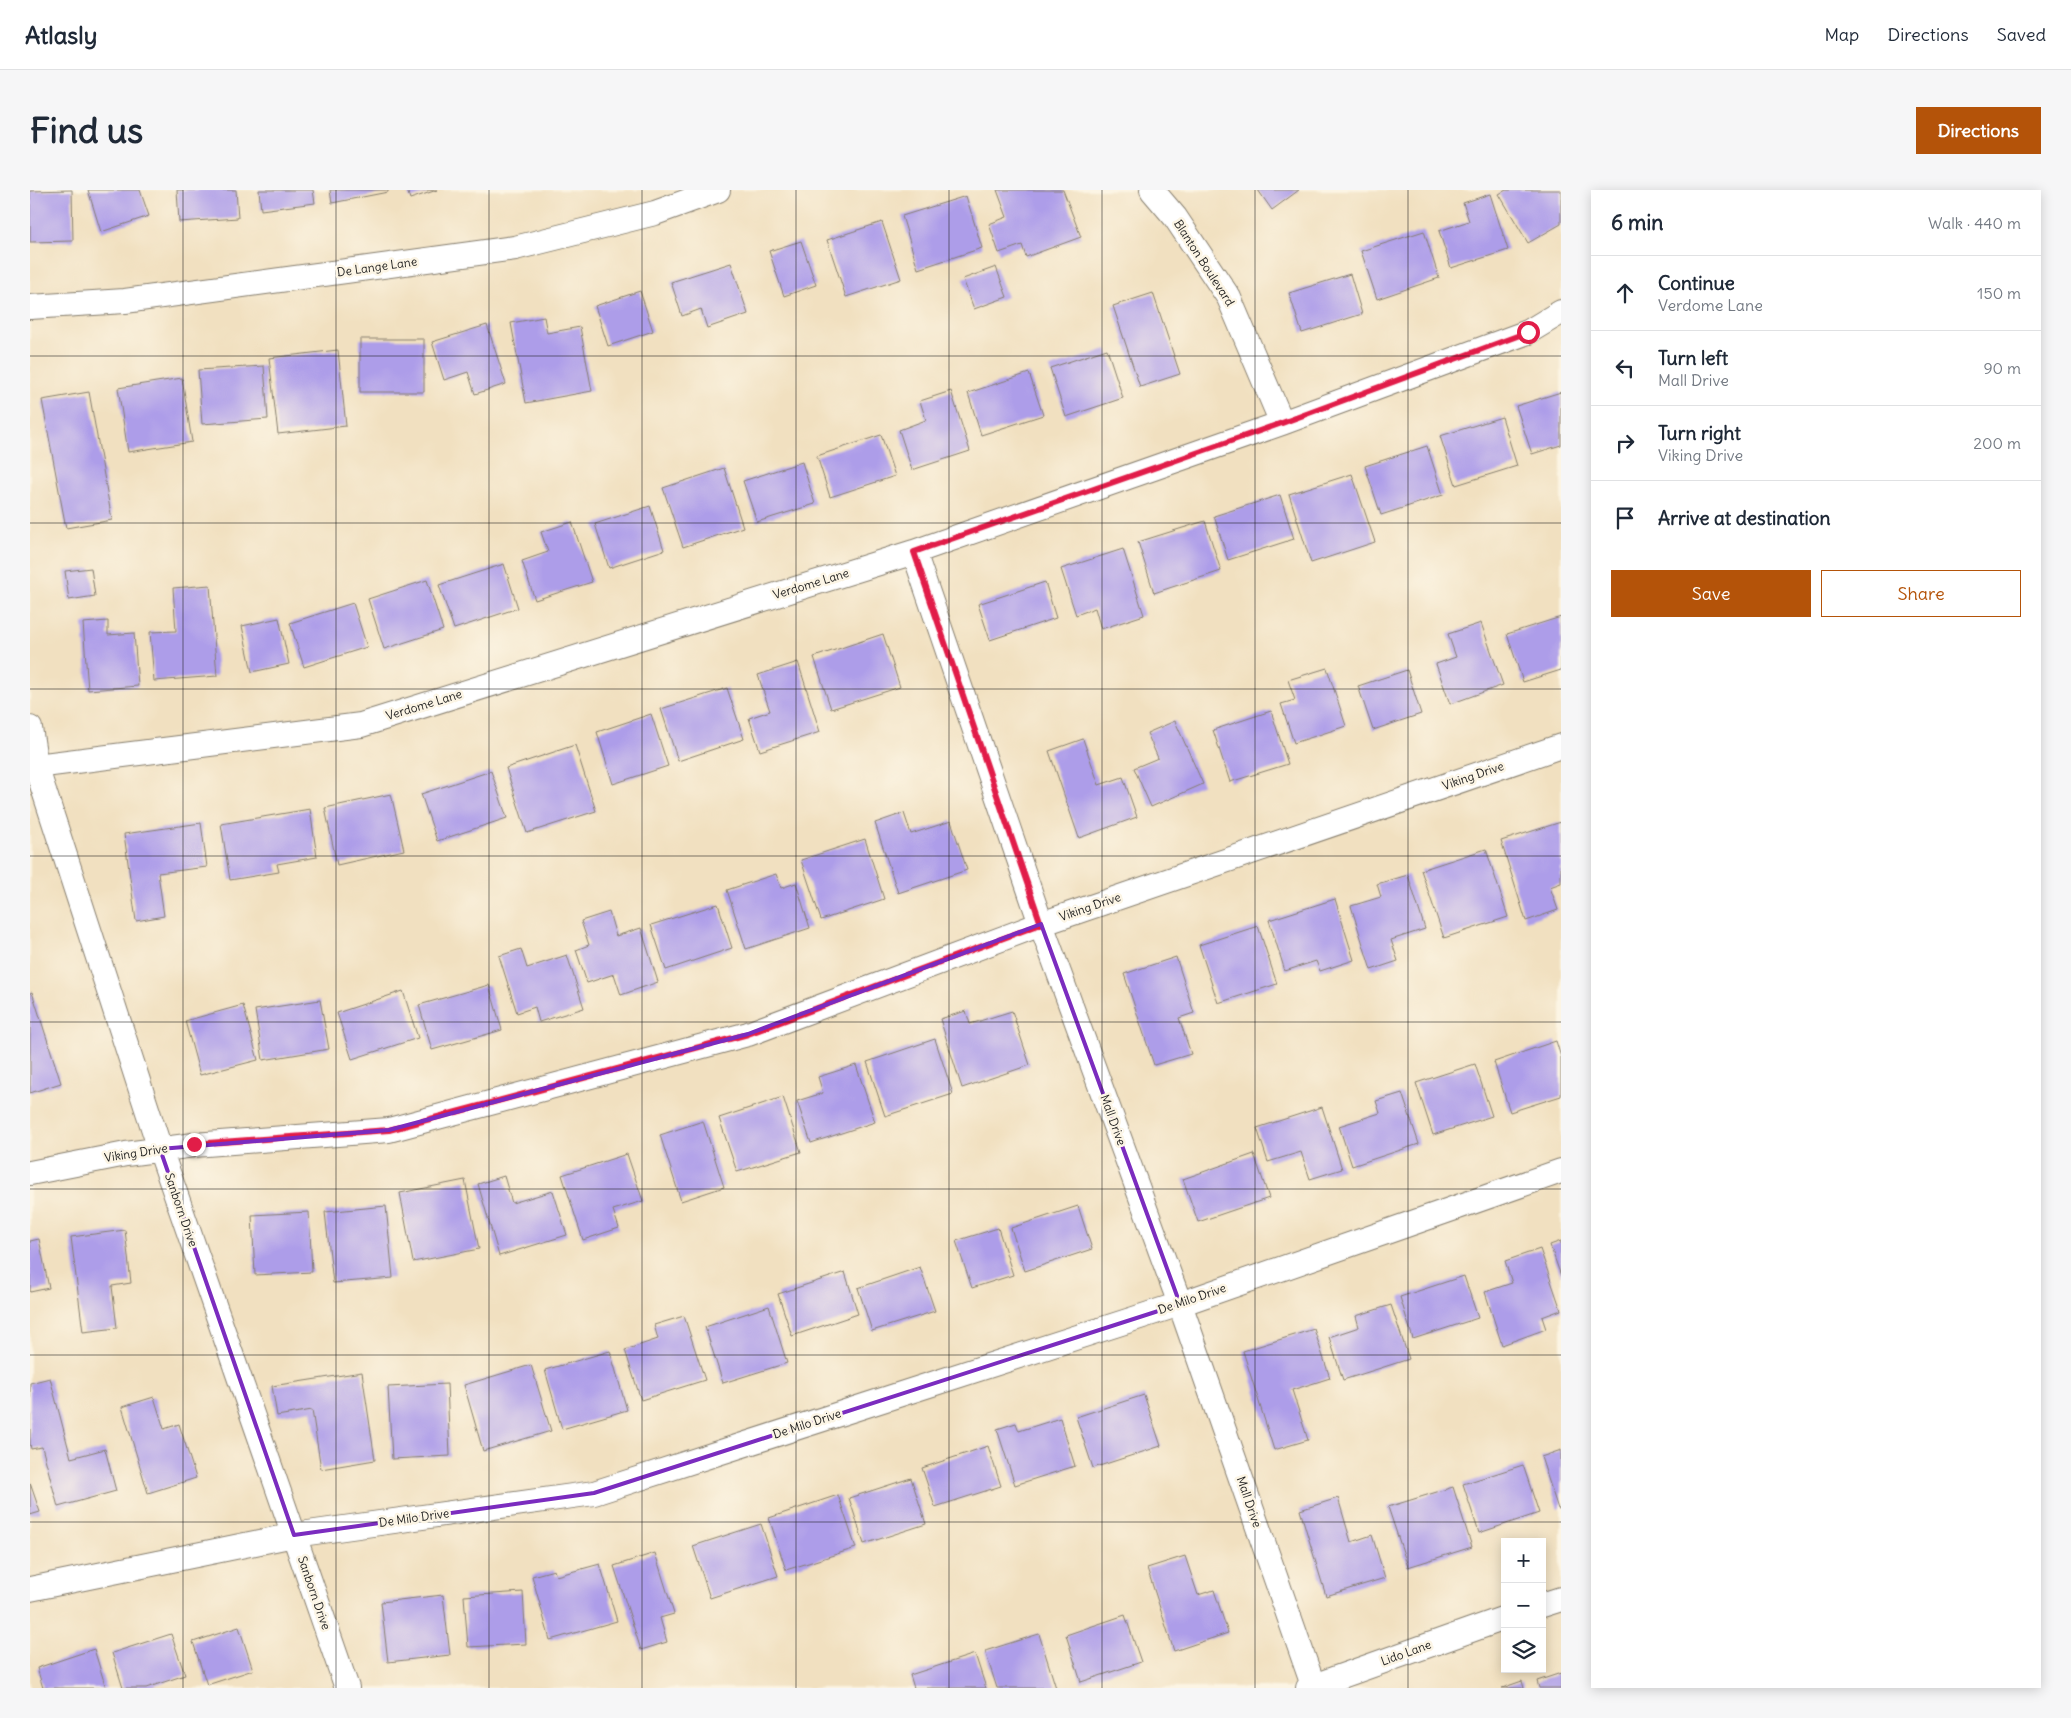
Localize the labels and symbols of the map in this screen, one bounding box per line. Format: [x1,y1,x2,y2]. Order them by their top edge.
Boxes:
street label: Blanton Boulevard [1171,217,1238,309]
street label: De Lange Lane [336,253,418,280]
route start [1517,321,1540,344]
street label: Verdome Lane [771,565,851,602]
street label: Verdome Lane [384,686,464,723]
street label: Viking Drive [1440,758,1505,793]
street label: Viking Drive [1057,889,1122,924]
street label: Mall Drive [1097,1092,1130,1147]
route end [183,1133,206,1156]
street label: Viking Drive [103,1140,169,1165]
street label: Sanborn Drive [162,1171,201,1249]
street label: De Milo Drive [1156,1280,1228,1317]
street label: De Milo Drive [771,1405,843,1442]
street label: Mall Drive [1234,1474,1265,1529]
street label: De Milo Drive [378,1505,450,1530]
street label: Sanborn Drive [295,1554,334,1632]
street label: Lido Lane [1379,1636,1433,1669]

